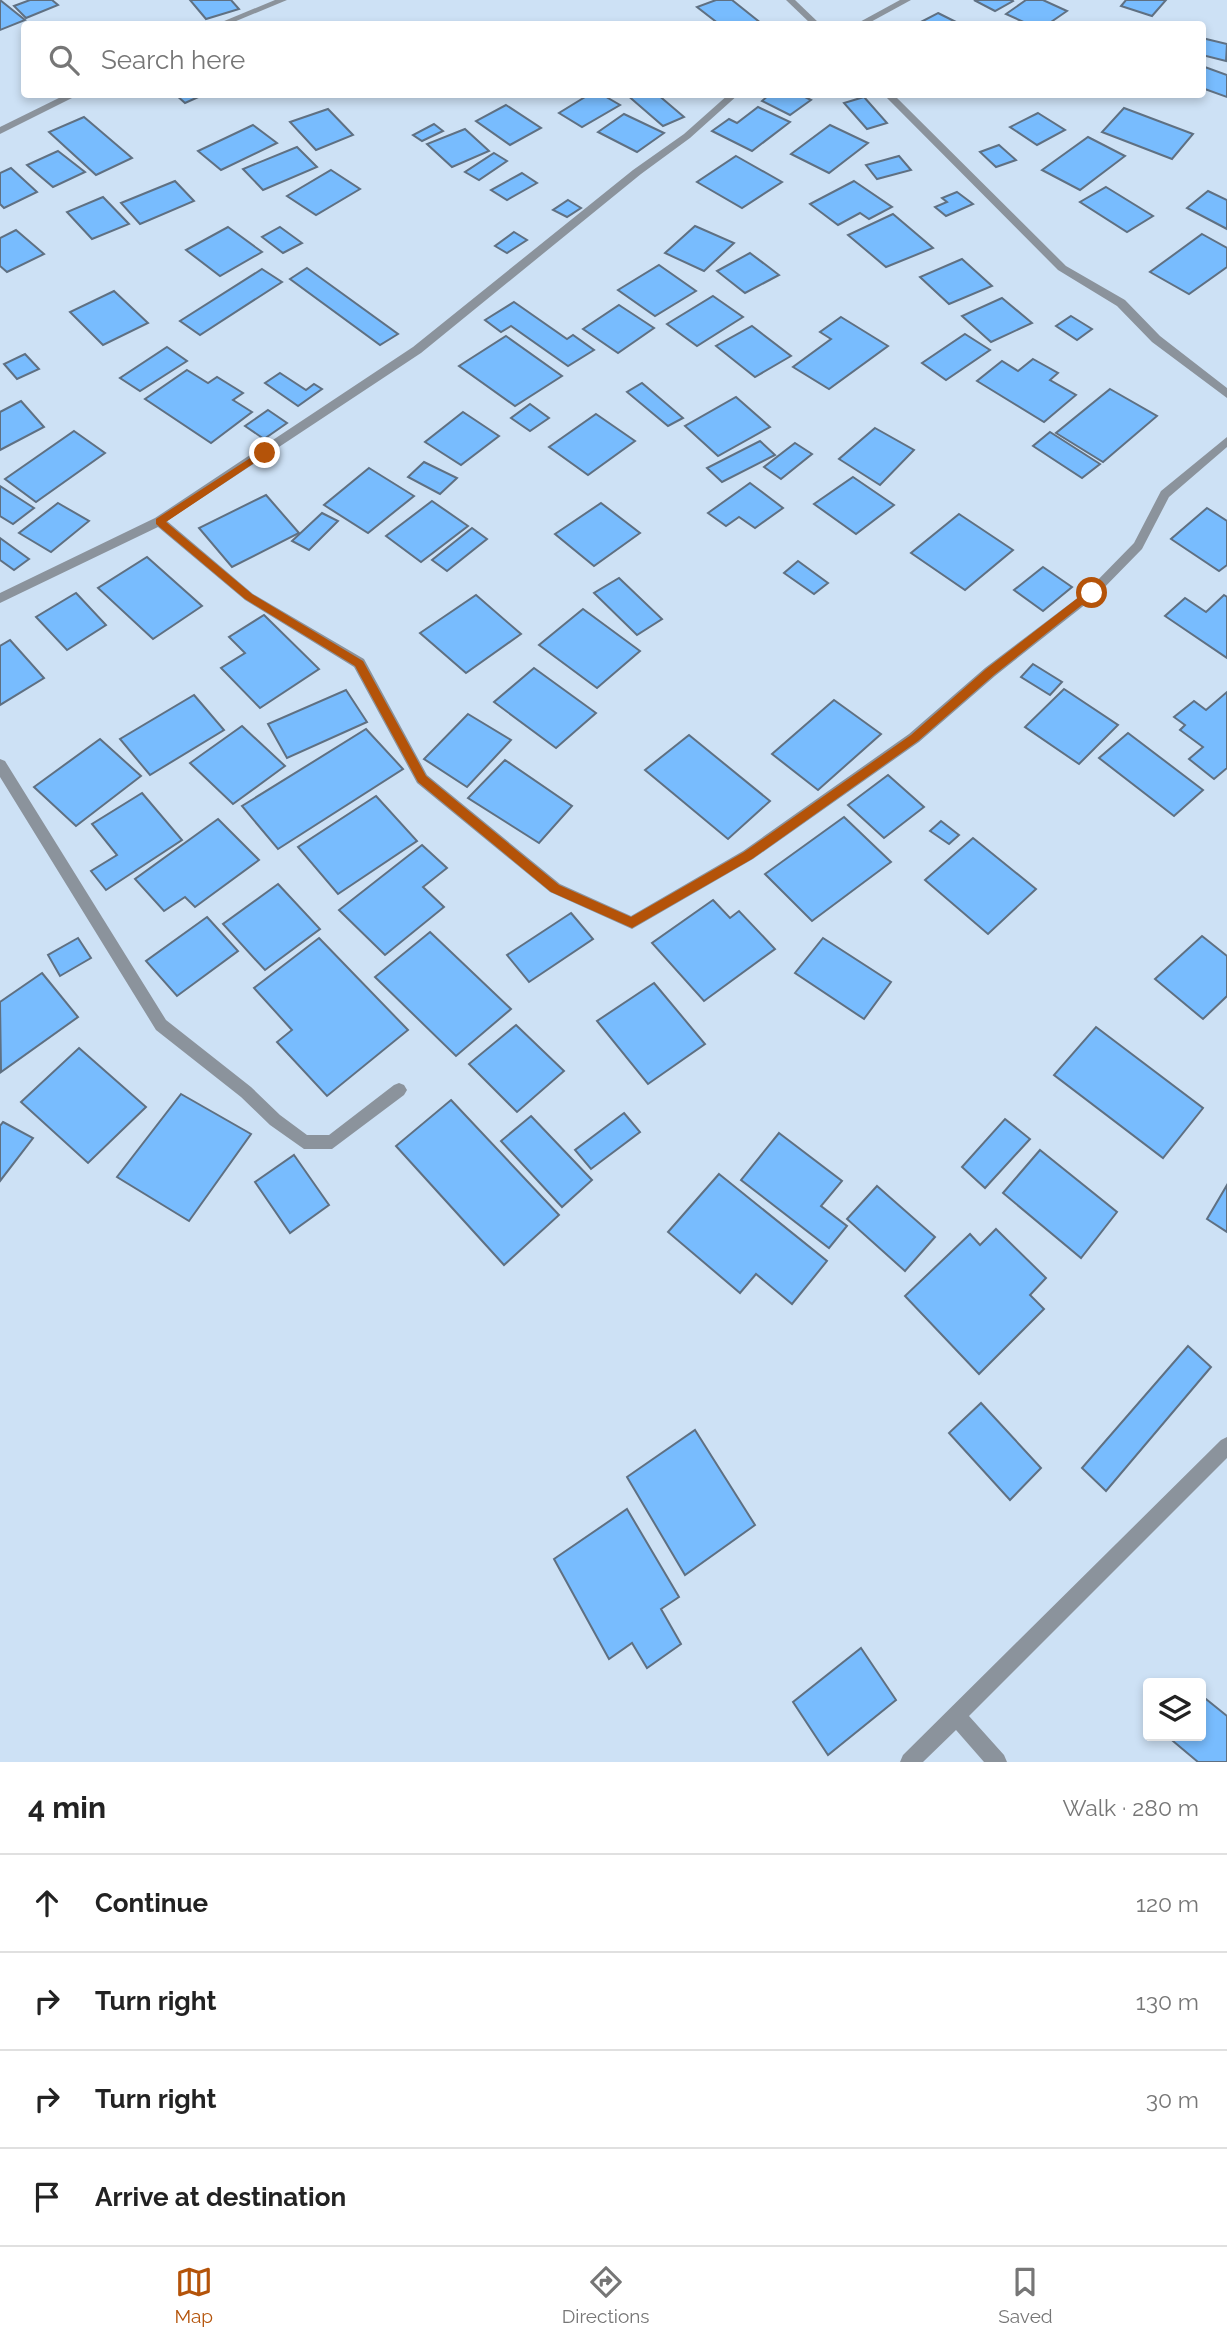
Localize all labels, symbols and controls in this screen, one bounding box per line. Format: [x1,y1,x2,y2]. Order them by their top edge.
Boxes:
search box [21,21,1206,98]
icon: search [45,41,83,79]
text: Search here [101,45,245,75]
route end [249,437,280,468]
route start [1076,577,1107,608]
map controls [1143,1678,1206,1741]
button: layers [1143,1678,1206,1741]
text: 4 min [28,1790,106,1825]
text: Walk · 280 m [1062,1794,1199,1821]
icon: ahead [28,1884,66,1922]
text: Continue [95,1888,208,1918]
text: 120 m [1136,1890,1199,1917]
icon: right [28,1982,66,2020]
text: Turn right [95,1986,216,2016]
text: 130 m [1136,1988,1199,2015]
icon: right [28,2080,66,2118]
text: Turn right [95,2084,216,2114]
text: 30 m [1146,2086,1199,2113]
icon: arrive [28,2178,66,2216]
text: Arrive at destination [95,2182,346,2212]
tab: Map [174,2263,213,2327]
tab: Directions [562,2263,650,2327]
tab: Saved [998,2263,1053,2327]

